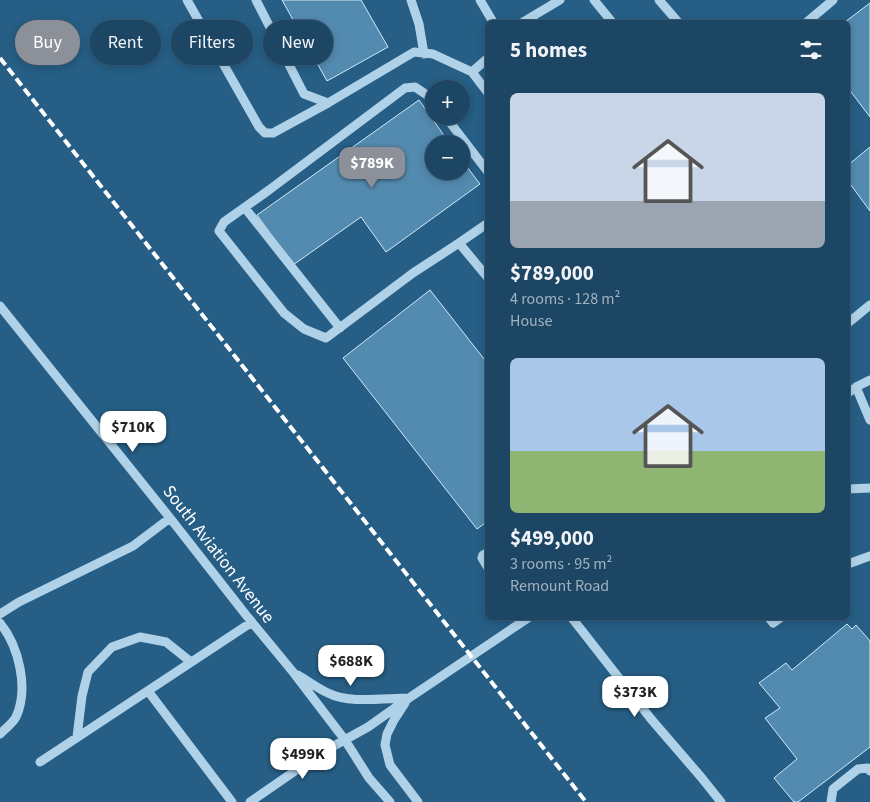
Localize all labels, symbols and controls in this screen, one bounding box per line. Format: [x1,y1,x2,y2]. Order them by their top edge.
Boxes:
chip: Buy [15,20,80,65]
chip: Rent [90,20,161,65]
chip: Filters [171,20,253,65]
chip: New [263,20,333,65]
text: 5 homes [510,35,587,65]
icon: filters [797,36,825,64]
map controls [425,80,470,180]
button: + [425,80,470,125]
icon: home [623,126,713,216]
button: − [425,135,470,180]
pin: $789K [337,146,407,189]
text: $789K [350,152,394,174]
text: $789,000 [510,258,594,288]
text: 4 rooms · 128 m² [510,288,620,310]
text: House [510,310,552,332]
icon: home [623,391,713,481]
pin: $710K [98,410,168,453]
text: $710K [111,416,155,438]
street label: South Aviation Avenue [157,480,281,629]
text: $499,000 [510,523,594,553]
text: 3 rooms · 95 m² [510,553,612,575]
text: Remount Road [510,575,609,597]
pin: $688K [316,644,386,687]
text: $688K [329,650,373,672]
pin: $373K [600,676,670,718]
text: $373K [613,681,657,703]
pin: $499K [268,738,338,780]
text: $499K [281,743,325,765]

